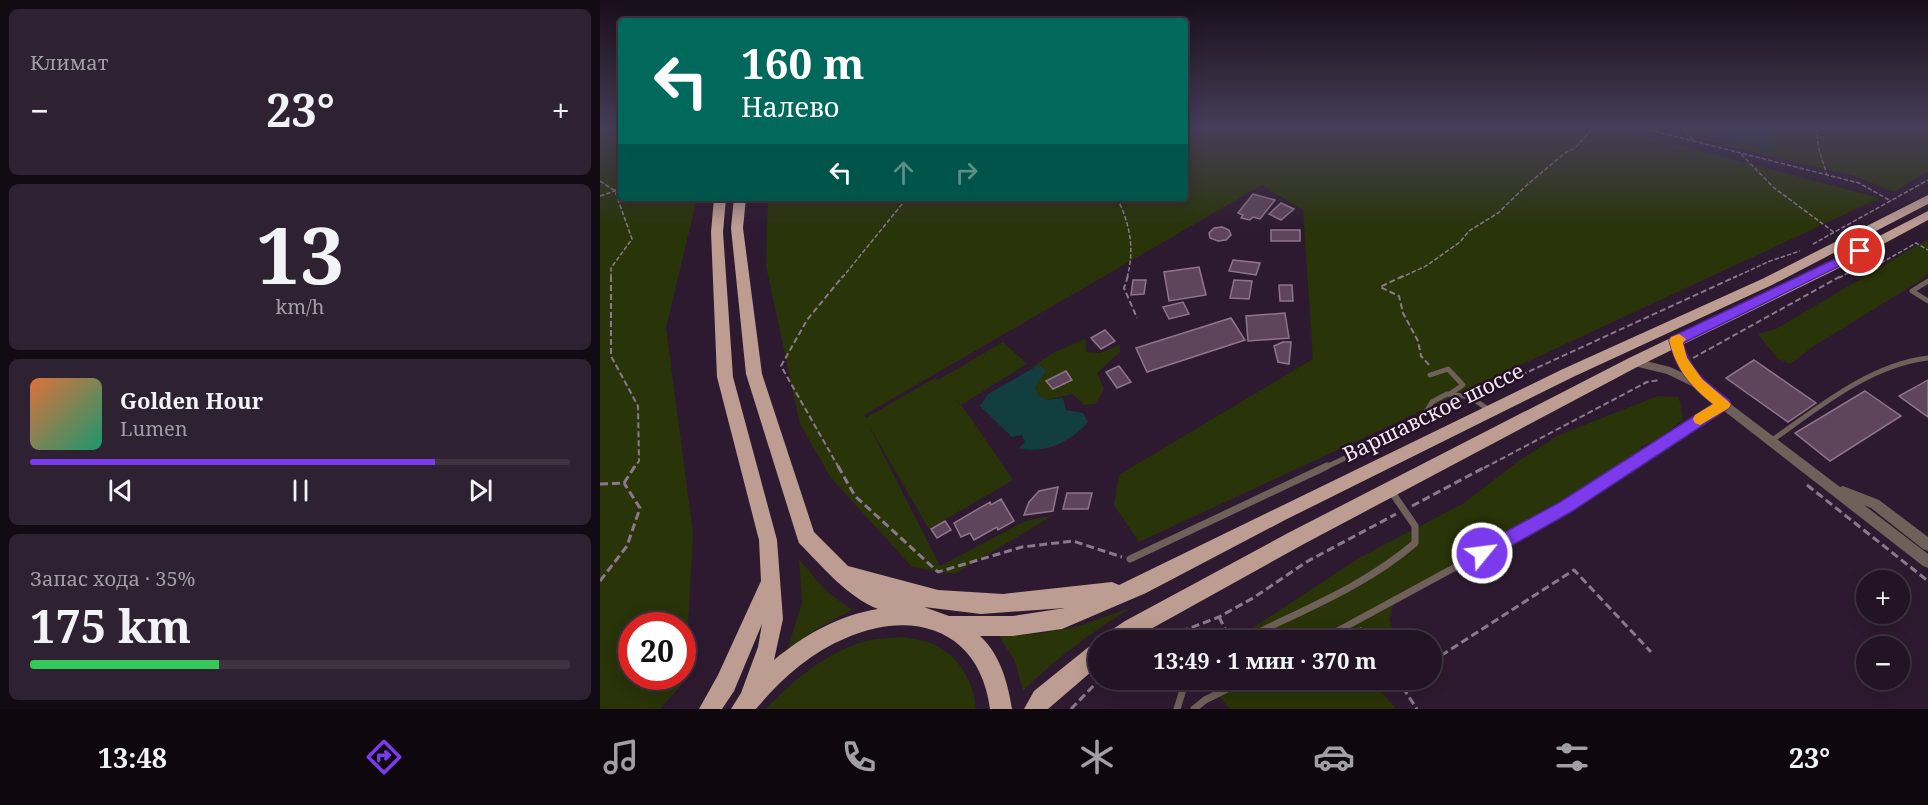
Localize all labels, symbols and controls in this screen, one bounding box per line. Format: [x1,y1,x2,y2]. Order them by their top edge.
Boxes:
text: 160 m [741,34,865,91]
icon: left [642,42,720,120]
text: Климат [30,49,108,76]
text: 23° [266,79,335,140]
text: − [30,88,49,133]
text: + [552,88,570,133]
text: Налево [741,88,839,125]
icon: left [824,156,857,189]
icon: ahead [887,156,920,189]
icon: right [950,156,983,189]
text: 13 [256,201,344,307]
pin [1834,225,1885,276]
icon: arrive [1843,234,1876,267]
text: km/h [275,293,325,320]
street label: Варшавское шоссе [1338,356,1528,468]
text: Golden Hour [120,385,263,415]
text: Lumen [120,415,188,442]
icon: previous [104,474,137,507]
icon: pause [284,474,317,507]
icon: next [464,474,497,507]
position arrow [1450,521,1514,585]
text: Запас хода · 35% [30,565,195,592]
map controls [1856,570,1910,690]
button: + [1856,570,1910,624]
text: 175 km [30,595,191,656]
speed limit sign: 20 [618,612,696,690]
button: − [1856,636,1910,690]
text: 13:49 · 1 мин · 370 m [1153,645,1377,675]
icon: directions [363,736,405,778]
icon: music [600,736,642,778]
icon: phone [838,736,880,778]
icon: climate [1076,736,1118,778]
icon: car [1313,736,1355,778]
icon: filters [1551,736,1593,778]
text: 13:48 [98,739,167,776]
text: 23° [1789,739,1830,776]

